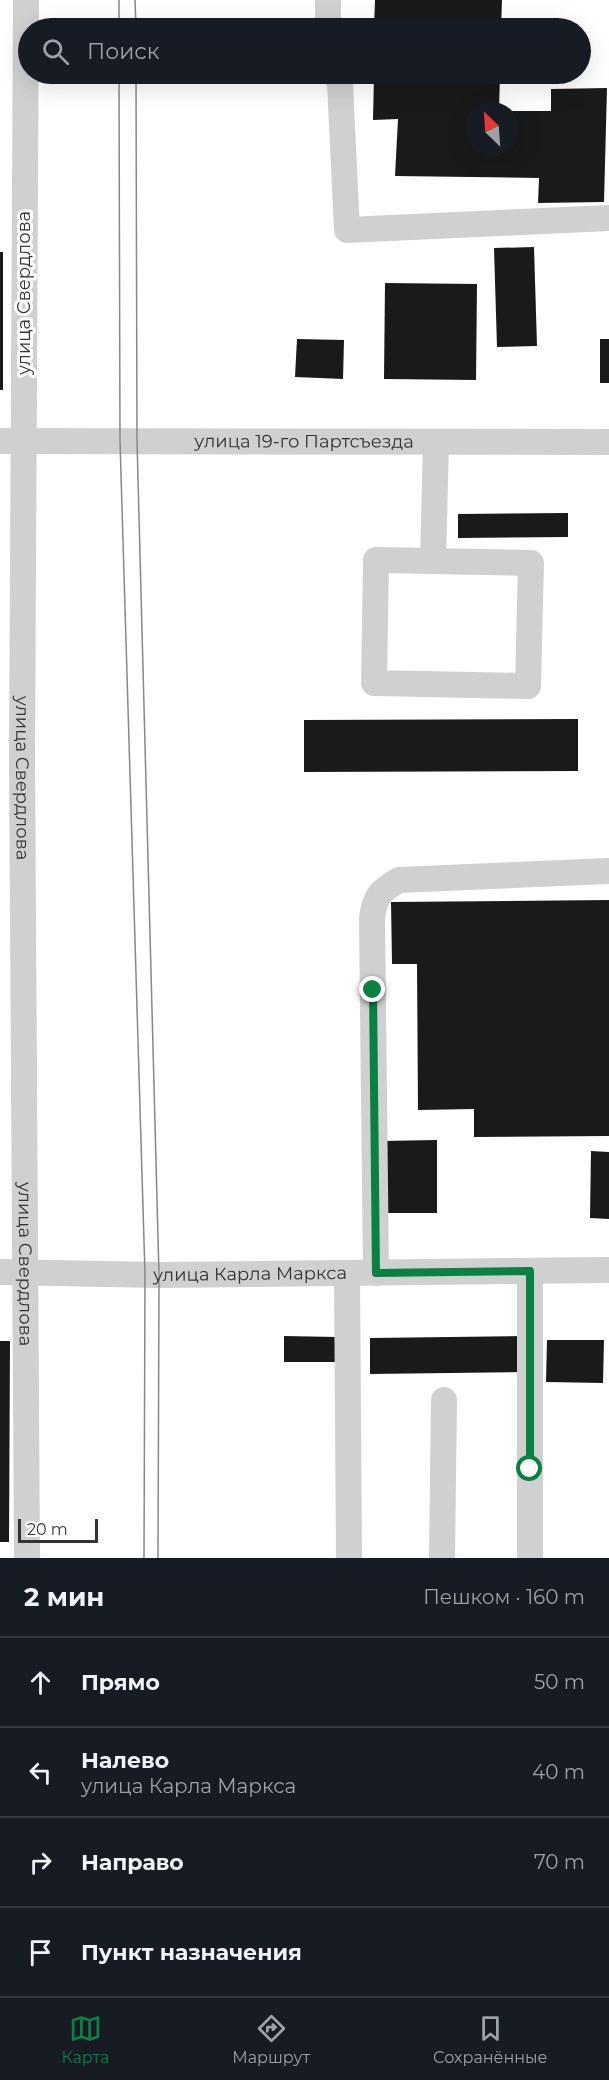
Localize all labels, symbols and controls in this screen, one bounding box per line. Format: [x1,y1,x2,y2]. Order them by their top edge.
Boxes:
search box [18,18,591,84]
icon: search [39,35,72,68]
text: Поиск [87,38,159,65]
north arrow [465,102,519,156]
street label: улица Свердлова [13,211,35,376]
street label: улица 19-го Партсъезда [193,430,414,453]
street label: улица Свердлова [11,695,34,860]
route end [359,976,385,1002]
street label: улица Свердлова [14,1181,37,1346]
street label: улица Карла Маркса [152,1262,347,1286]
route start [516,1455,542,1481]
scale bar [18,1516,98,1544]
text: 20 m [27,1520,68,1539]
text: 2 мин [24,1581,104,1613]
text: Пешком · 160 m [423,1585,585,1609]
icon: ahead [24,1666,57,1699]
text: Прямо [81,1669,160,1696]
text: 50 m [534,1670,585,1694]
text: Налево [81,1747,169,1774]
icon: left [24,1756,57,1789]
text: 40 m [532,1760,585,1784]
text: улица Карла Маркса [81,1774,296,1798]
icon: right [24,1846,57,1879]
text: Направо [81,1849,184,1876]
text: 70 m [534,1850,585,1874]
icon: arrive [24,1936,57,1969]
text: Пункт назначения [81,1939,302,1966]
tab: Карта [61,2012,109,2067]
tab: Маршрут [232,2012,310,2067]
tab: Сохранённые [433,2012,547,2067]

